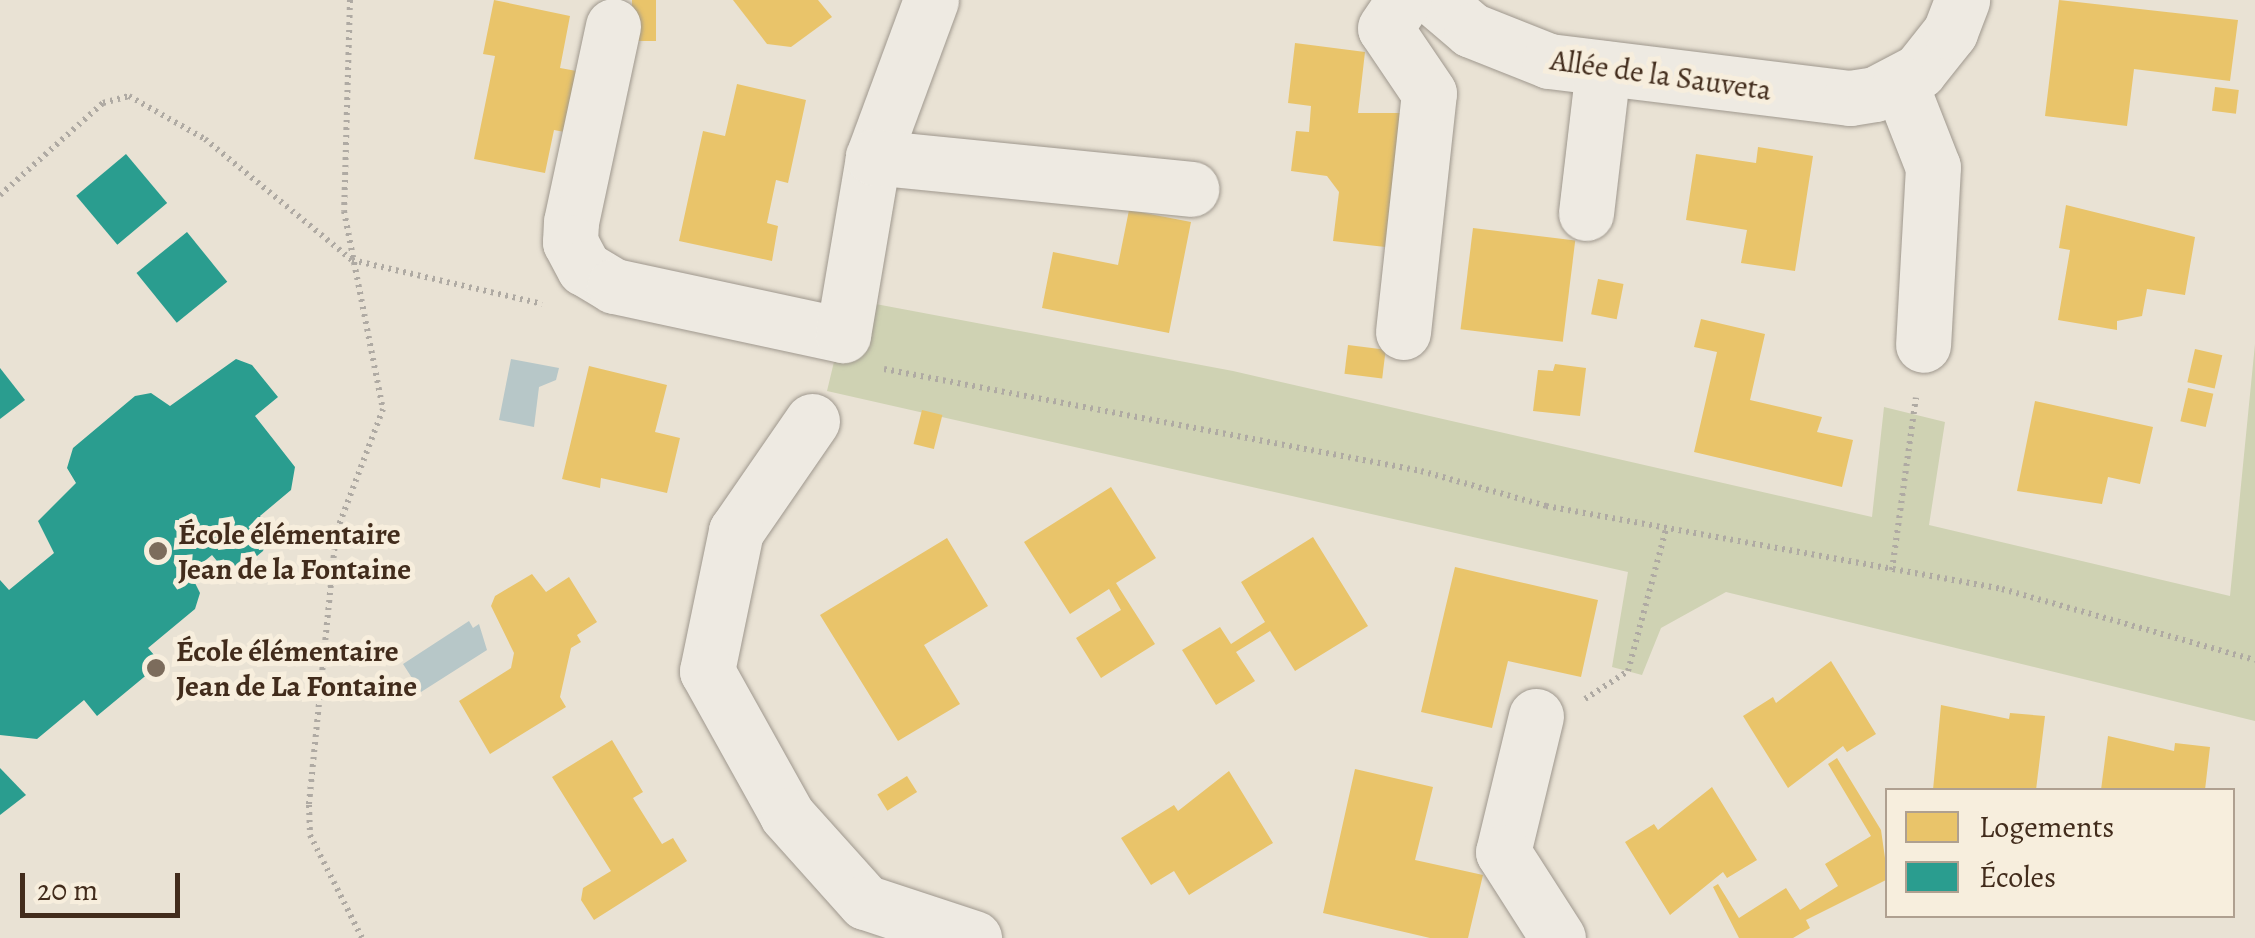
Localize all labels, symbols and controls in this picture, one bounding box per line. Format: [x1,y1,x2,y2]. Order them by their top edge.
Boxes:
street label: Allée de la Sauveta [1548,42,1774,108]
place label: École élémentaire Jean de la Fontaine [178,516,411,586]
marker: École élémentaire Jean de la Fontaine [147,540,169,562]
place label: École élémentaire Jean de La Fontaine [176,633,417,704]
marker: École élémentaire Jean de La Fontaine [145,657,167,679]
legend [1885,788,2235,918]
text: Logements [1979,807,2114,847]
scale bar [25,853,185,915]
text: Écoles [1979,857,2056,897]
text: 20 m [37,870,98,910]

